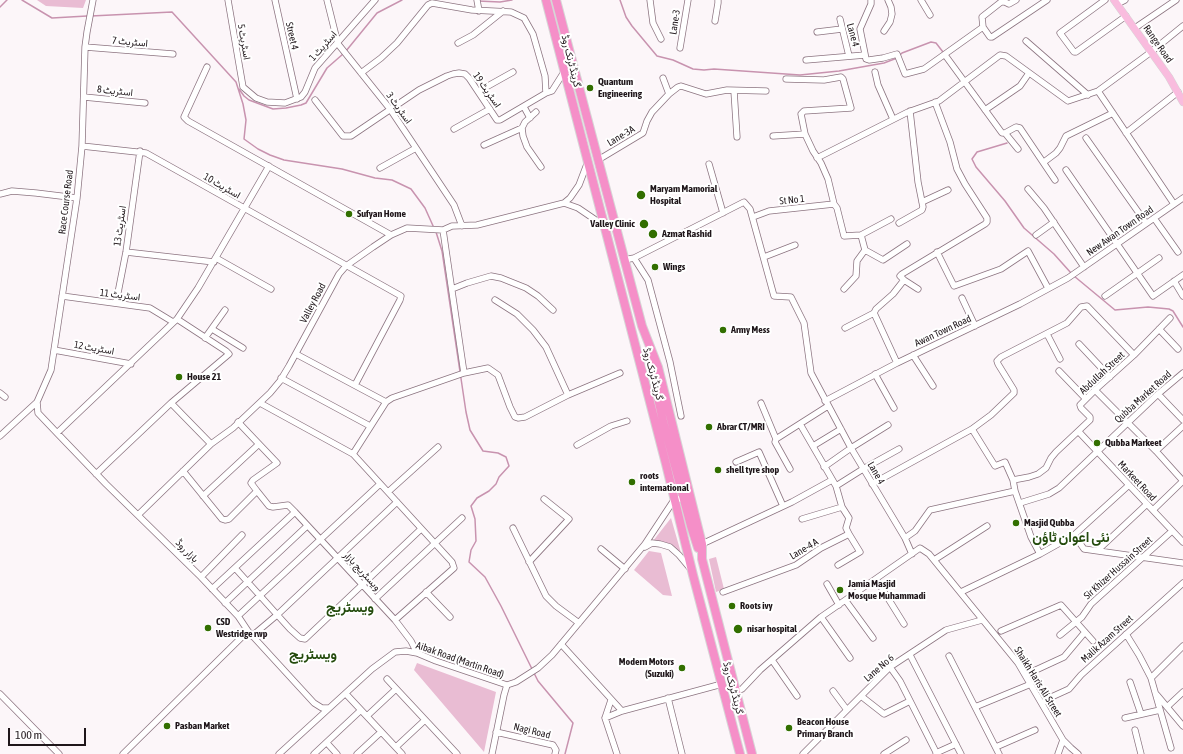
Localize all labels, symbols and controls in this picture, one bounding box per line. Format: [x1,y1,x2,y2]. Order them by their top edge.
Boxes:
street label: Lane-3 [667,9,683,35]
street label: Street 4 [283,21,301,51]
street label: Lane 4 [844,22,862,48]
street label: اسٹریٹ 5 [235,23,253,61]
street label: Range Road [1141,23,1175,65]
street label: اسٹریٹ 1 [307,29,339,63]
street label: گرینڈ ٹرنک روڈ [559,33,583,89]
street label: اسٹریٹ 7 [112,34,148,50]
street label: اسٹریٹ 19 [470,70,504,110]
place label: Quantum Engineering [598,76,642,100]
street label: اسٹریٹ 8 [97,83,133,99]
marker: Quantum Engineering [585,83,595,93]
street label: اسٹریٹ 3 [384,90,414,126]
street label: Lane-3A [605,123,637,149]
street label: Race Course Road [56,169,76,235]
street label: اسٹریٹ 10 [201,171,243,201]
place label: Maryam Mamorial Hospital [650,183,717,206]
marker: Maryam Mamorial Hospital [635,189,647,201]
street label: St No 1 [779,193,805,207]
street label: New Awan Town Road [1084,203,1156,259]
street label: اسٹریٹ 13 [111,205,129,247]
place label: Sufyan Home [357,208,406,220]
marker: Sufyan Home [344,209,354,219]
place label: Valley Clinic [590,218,635,230]
marker: Valley Clinic [638,218,650,230]
marker: Azmat Rashid [647,228,659,240]
place label: Azmat Rashid [662,228,712,240]
place label: Wings [663,261,685,273]
marker: Wings [650,262,660,272]
street label: Valley Road [297,281,329,325]
street label: اسٹریٹ 11 [99,287,141,303]
street label: Awan Town Road [913,313,973,349]
place label: Army Mess [731,324,770,336]
marker: Army Mess [718,325,728,335]
street label: اسٹریٹ 12 [73,339,115,357]
street label: گرینڈ ٹرنک روڈ [640,346,666,402]
street label: Abdullah Street [1077,349,1127,397]
street label: Qubba Market Road [1112,368,1174,426]
place label: House 21 [187,371,221,383]
marker: House 21 [174,372,184,382]
place label: Abrar CT/MRI [717,421,765,433]
marker: Abrar CT/MRI [704,422,714,432]
place label: Qubba Markeet [1105,437,1162,449]
marker: Qubba Markeet [1092,438,1102,448]
street label: Markeet Road [1115,458,1159,504]
street label: Lane 4 [865,460,887,486]
place label: shell tyre shop [726,464,779,476]
marker: shell tyre shop [713,465,723,475]
place label: roots international [640,470,689,494]
marker: roots international [627,477,637,487]
place label: Masjid Qubba [1024,517,1074,529]
marker: Masjid Qubba [1011,518,1021,528]
district label: نئی اعوان ٹاؤن [1032,530,1110,546]
street label: Sir Khizer Hussain Street [1081,534,1155,602]
street label: Lane-4 A [787,536,821,562]
street label: بازار روڈ [173,537,201,565]
street label: ویسٹریج بازار [341,549,383,593]
place label: Jamia Masjid Mosque Muhammadi [848,578,926,602]
marker: Jamia Masjid Mosque Muhammadi [835,585,845,595]
district label: ویسٹریج [326,600,374,616]
place label: Roots ivy [740,600,773,612]
marker: Roots ivy [727,601,737,611]
street label: Malik Azam Street [1079,613,1135,665]
place label: CSD Westridge rwp [216,616,268,640]
marker: CSD Westridge rwp [203,623,213,633]
marker: nisar hospital [732,623,744,635]
place label: nisar hospital [747,623,797,635]
street label: Aibak Road (Martin Road) [414,639,506,681]
street label: Shaikh Haris Ali Street [1012,645,1064,719]
district label: ویسٹریج [289,647,337,663]
street label: Lane No 6 [861,652,897,684]
place label: Modern Motors (Suzuki) [619,656,674,680]
street label: گرینڈ ٹرنک روڈ [720,660,746,716]
marker: Modern Motors (Suzuki) [677,663,687,673]
place label: Beacon House Primary Branch [797,716,853,740]
scale bar [10,720,88,746]
place label: Pasban Market [175,720,229,732]
marker: Pasban Market [162,721,172,731]
street label: Nagi Road [512,721,552,741]
marker: Beacon House Primary Branch [784,723,794,733]
text: 100 m [15,728,42,742]

